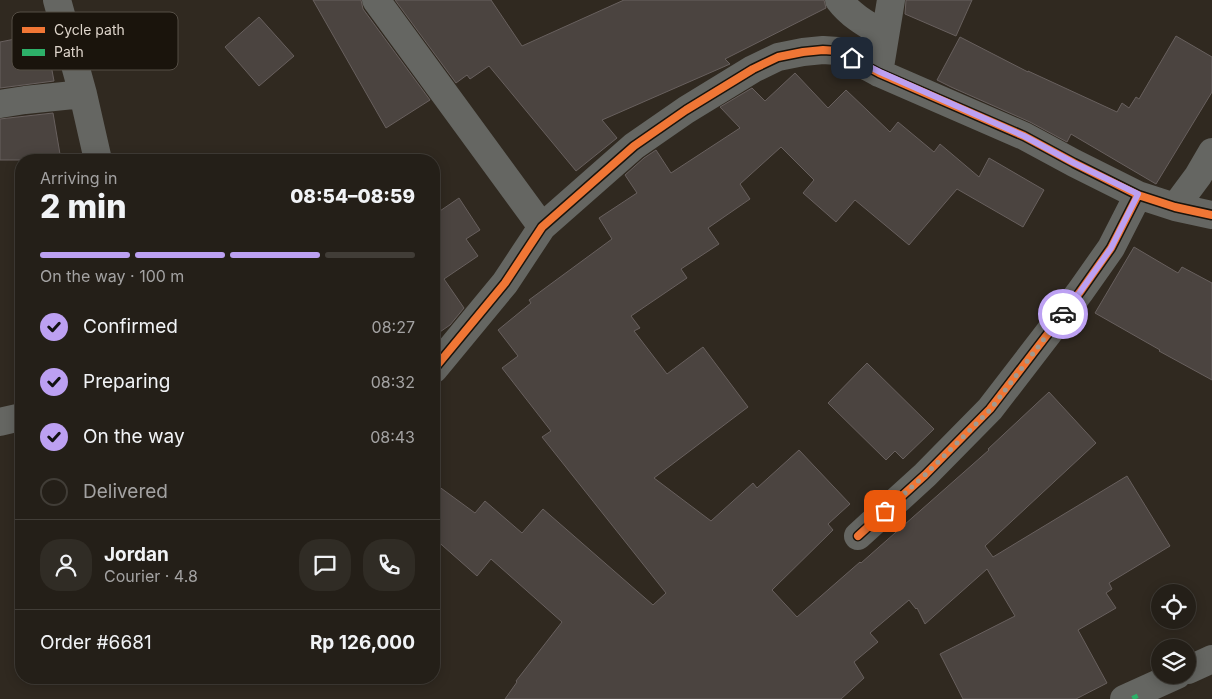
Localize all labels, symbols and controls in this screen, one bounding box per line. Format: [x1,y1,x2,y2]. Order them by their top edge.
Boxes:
legend [12,12,178,70]
text: Cycle path [54,21,125,38]
pin [831,37,873,79]
text: Path [54,43,84,60]
icon: home [838,44,866,72]
text: Arriving in [40,168,117,188]
text: 08:54–08:59 [290,185,415,208]
text: 2 min [40,187,126,226]
text: On the way · 100 m [40,266,184,286]
courier [1038,289,1088,339]
icon: car [1049,300,1077,328]
icon: check [40,313,68,341]
text: Confirmed [83,315,178,338]
text: 08:27 [372,317,415,337]
icon: check [40,368,68,396]
text: Preparing [83,370,170,393]
text: 08:32 [371,372,415,392]
icon: check [40,423,68,451]
text: On the way [83,425,185,448]
text: 08:43 [370,427,415,447]
text: Delivered [83,480,168,503]
pin [864,490,906,532]
icon: bag [871,497,899,525]
button: person [40,539,92,591]
button: chat [299,539,351,591]
button: phone [363,539,415,591]
text: Jordan [104,543,169,566]
text: Courier · 4.8 [104,566,198,586]
map controls [1151,584,1196,684]
button: locate [1151,584,1196,629]
text: Order #6681 [40,631,152,654]
text: Rp 126,000 [310,631,415,654]
button: layers [1151,639,1196,684]

